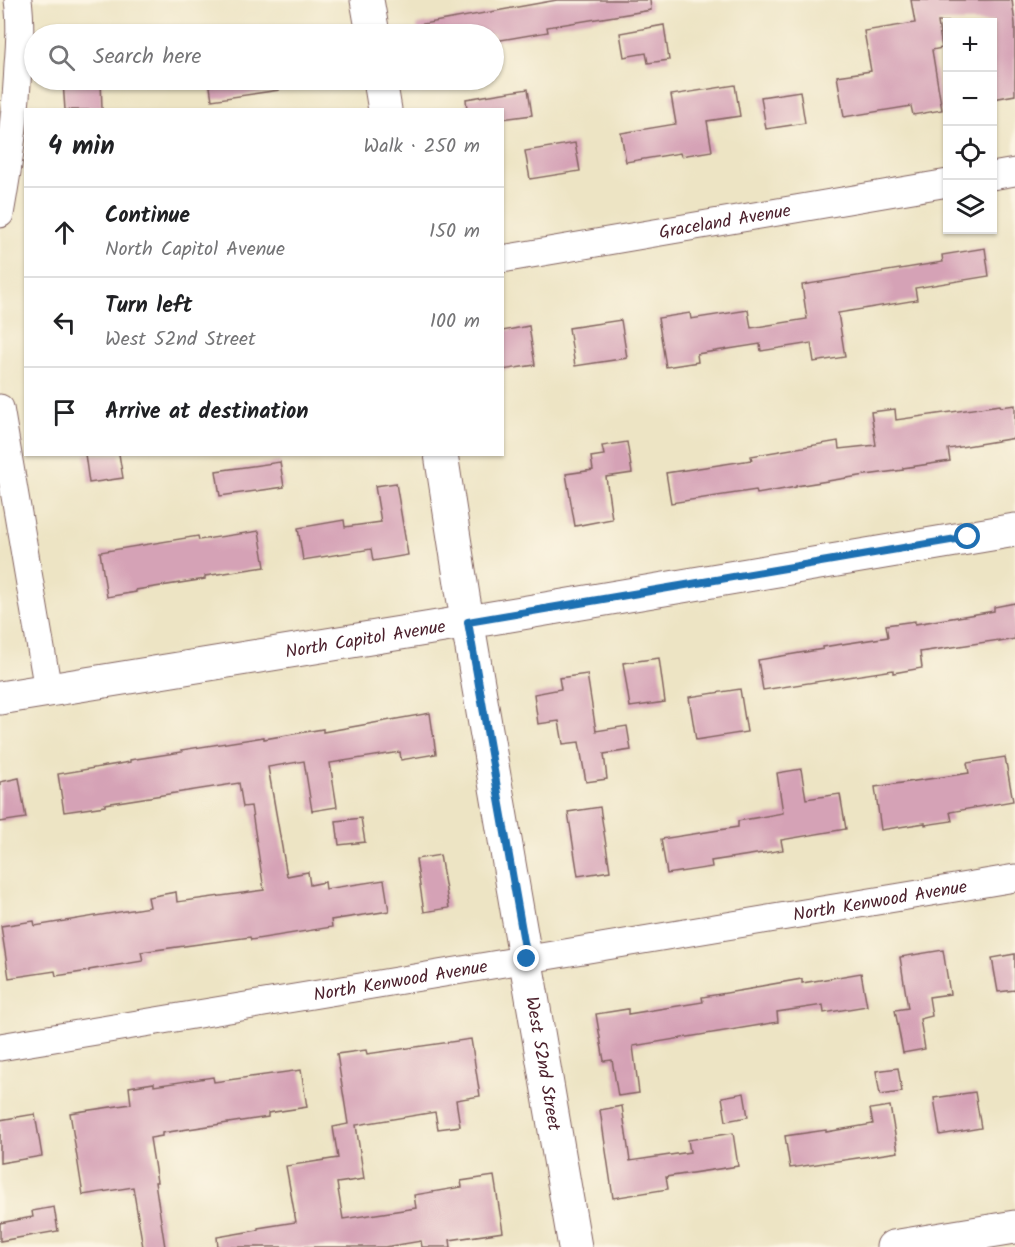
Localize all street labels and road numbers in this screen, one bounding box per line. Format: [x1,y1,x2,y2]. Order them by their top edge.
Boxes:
street label: Graceland Avenue [657,197,793,248]
street label: North Capitol Avenue [283,613,448,668]
street label: North Kenwood Avenue [791,873,969,931]
street label: North Kenwood Avenue [311,953,490,1011]
street label: West 52nd Street [516,994,568,1134]

